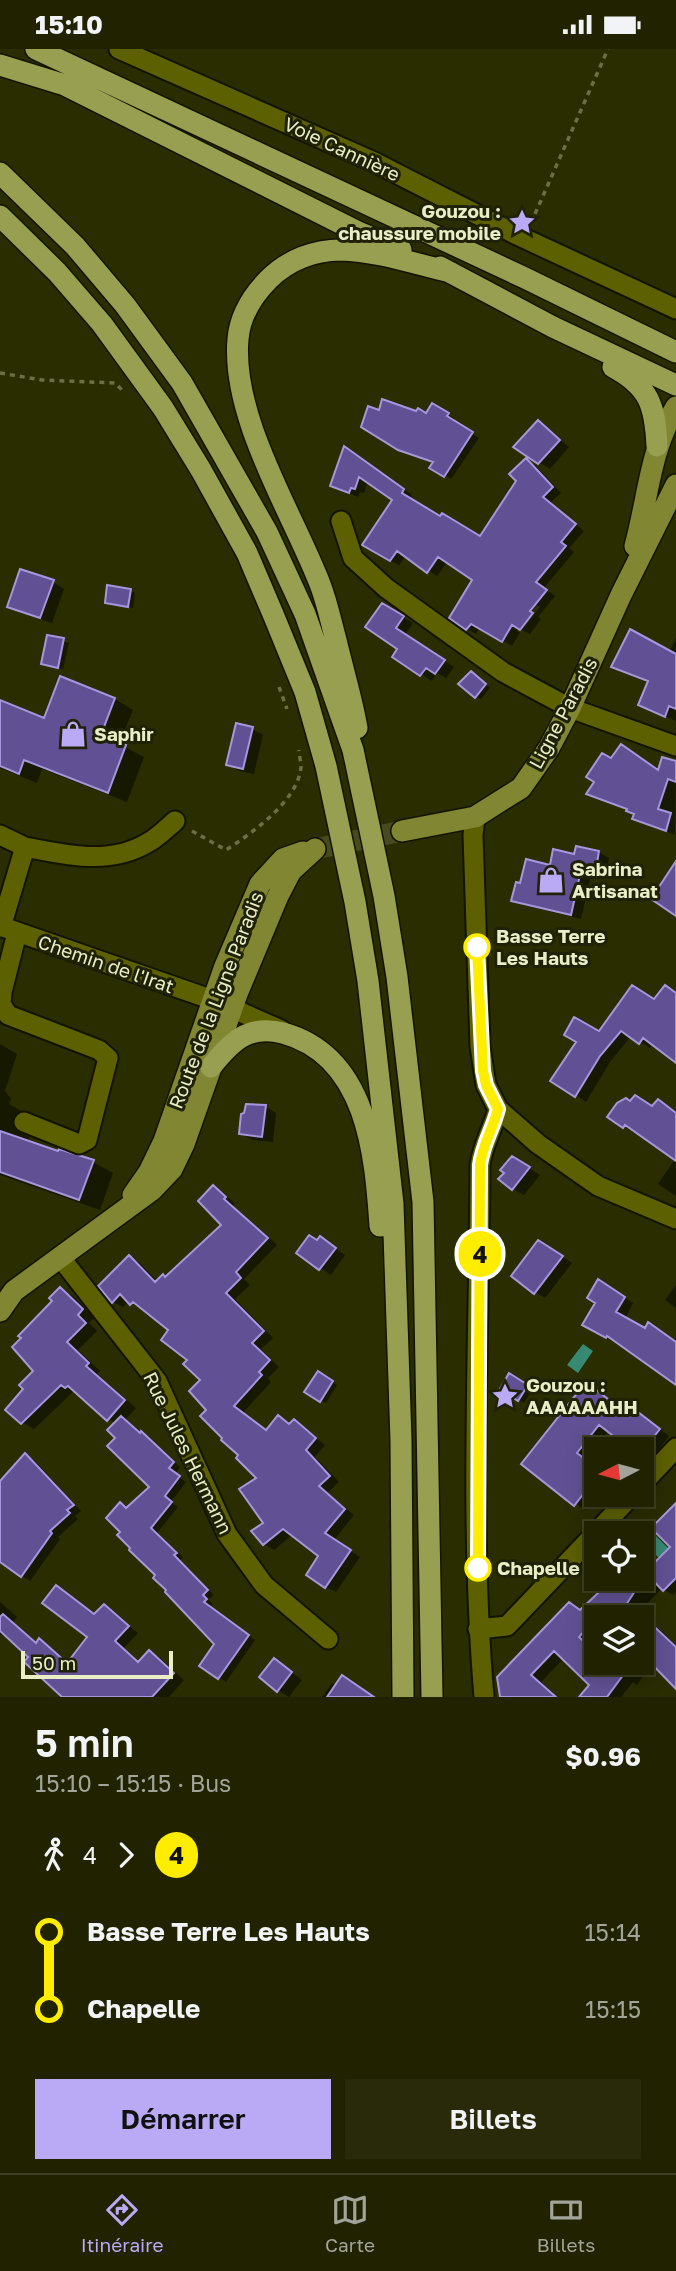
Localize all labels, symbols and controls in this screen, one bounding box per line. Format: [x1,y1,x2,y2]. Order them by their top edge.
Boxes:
text: 15:10 [35,9,103,40]
street label: Voie Cannière [281,112,404,185]
place label: Gouzou : chaussure mobile [338,199,501,244]
place icon: Gouzou : chaussure mobile [507,207,537,237]
street label: Ligne Paradis [524,653,602,772]
shop icon: Saphir [58,719,88,749]
place label: Saphir [94,722,154,745]
place label: Sabrina Artisanat [572,857,658,902]
shop icon: Sabrina Artisanat [536,865,566,895]
street label: Route de la Ligne Paradis [163,888,268,1112]
place label: Basse Terre Les Hauts [496,924,605,969]
street label: Chemin de l'Irat [35,929,177,998]
marker: Basse Terre Les Hauts [464,934,490,960]
line badge: 4 [457,1231,503,1277]
text: 4 [473,1239,488,1268]
street label: Rue Jules Hermann [139,1368,238,1538]
place label: Gouzou : AAAAAAHH [526,1373,638,1418]
place icon: Gouzou : AAAAAAHH [490,1381,520,1411]
north arrow [584,1437,654,1507]
map controls [584,1437,654,1675]
button: locate [584,1521,654,1591]
marker: Chapelle [465,1555,491,1581]
place label: Chapelle [497,1556,580,1579]
button: layers [584,1605,654,1675]
scale bar [21,1648,173,1680]
text: 50 m [32,1651,76,1674]
text: 5 min [35,1720,134,1765]
text: $0.96 [565,1741,641,1772]
text: 15:10 – 15:15 · Bus [35,1769,231,1797]
icon: walk [35,1836,73,1874]
icon: forward [107,1836,145,1874]
text: 4 [169,1840,184,1869]
text: 4 [83,1841,97,1869]
text: Basse Terre Les Hauts [87,1916,370,1947]
text: 15:14 [584,1918,641,1946]
text: Chapelle [87,1993,200,2024]
text: 15:15 [585,1995,641,2023]
button: Démarrer [35,2079,331,2159]
button: Billets [345,2079,641,2159]
tab: Itinéraire [81,2191,163,2256]
tab: Carte [325,2191,375,2256]
tab: Billets [537,2191,595,2256]

